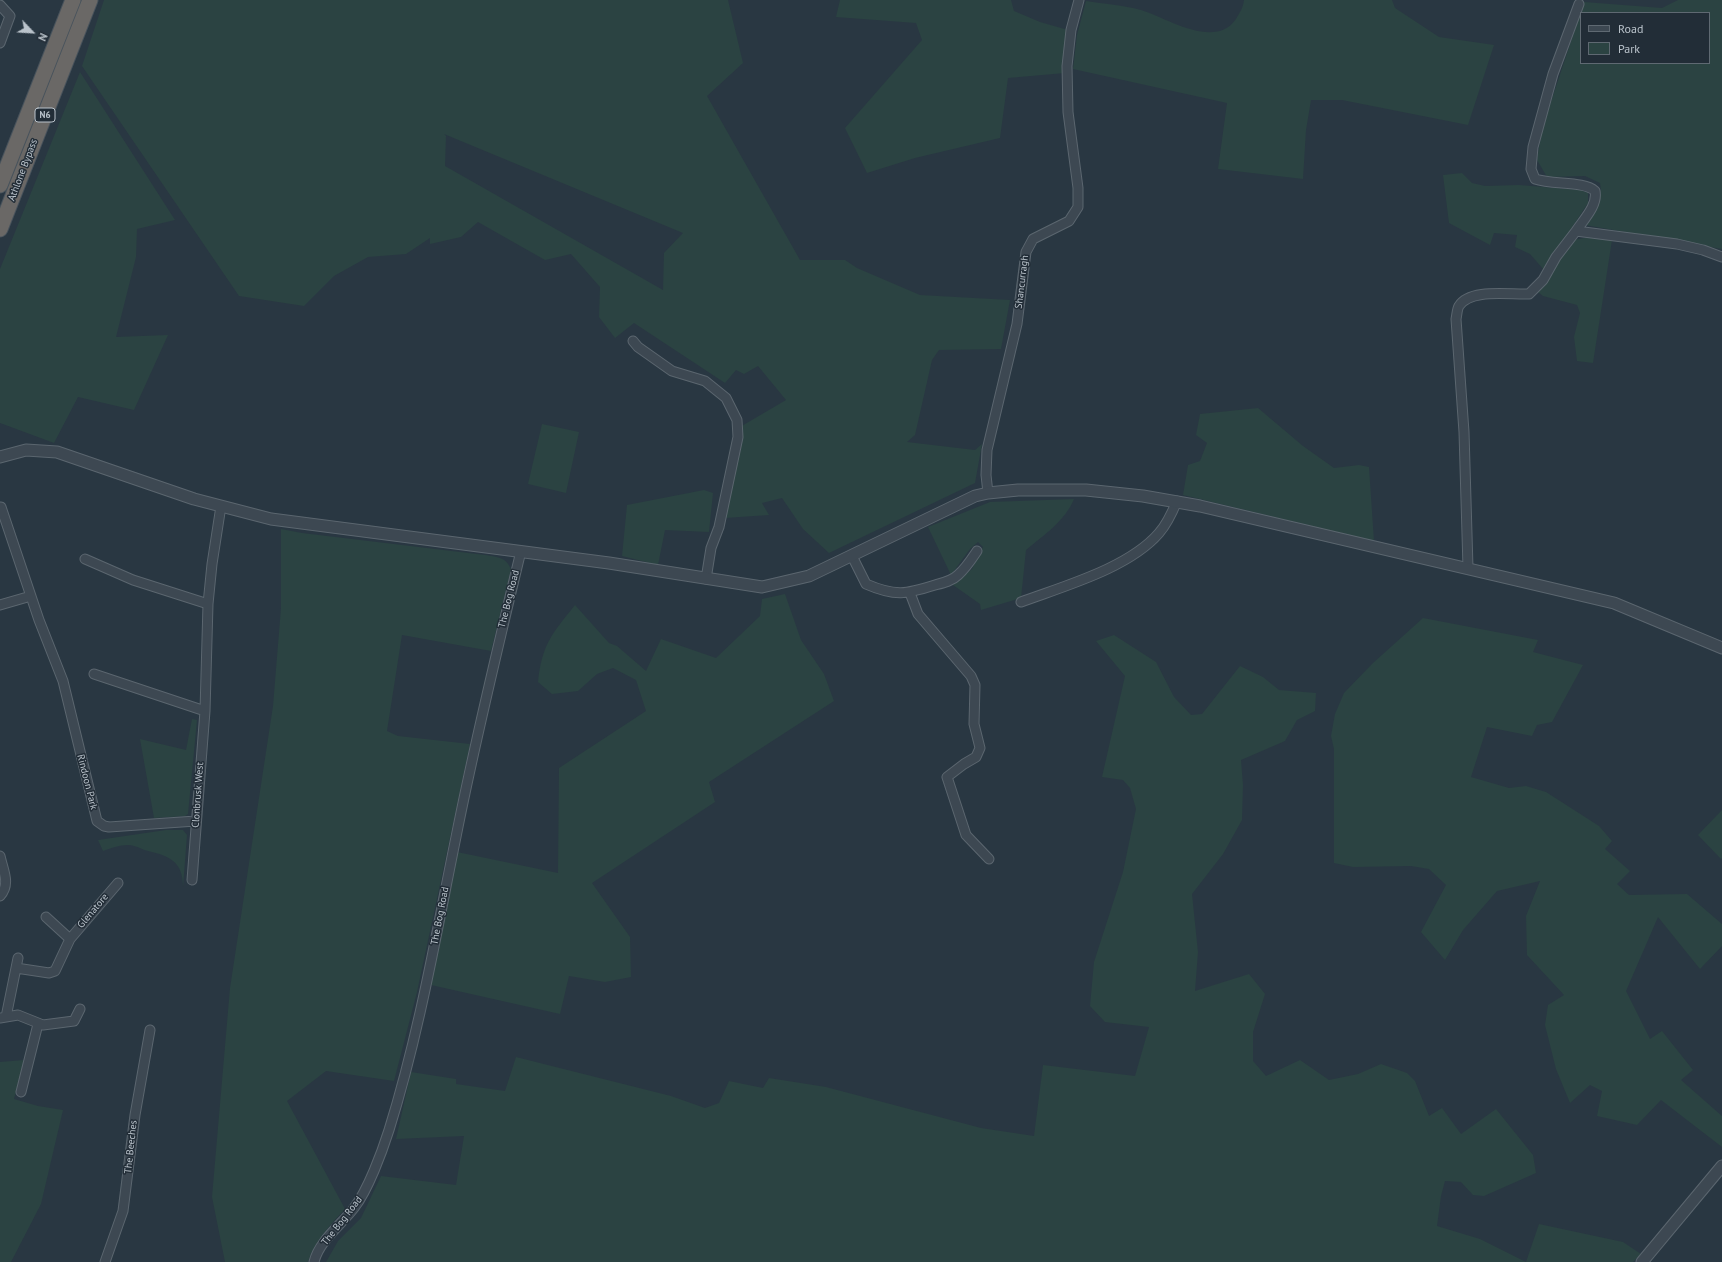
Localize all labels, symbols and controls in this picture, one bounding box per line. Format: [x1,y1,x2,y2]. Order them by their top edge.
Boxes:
north arrow [12,12,52,52]
legend [1580,12,1710,64]
text: Road [1618,21,1643,36]
text: N [35,31,51,43]
text: Park [1618,41,1640,56]
road number: N6 [35,108,55,122]
street label: Athlone Bypass [6,137,40,203]
street label: Shancurragh [1013,255,1031,309]
street label: The Bog Road [496,569,522,629]
street label: Rindoon Park [74,753,100,811]
street label: Clonbrusk West [190,762,206,828]
street label: The Bog Road [428,886,452,946]
street label: Glenatore [75,891,111,931]
street label: The Beeches [122,1120,140,1174]
street label: The Bog Road [319,1194,365,1248]

